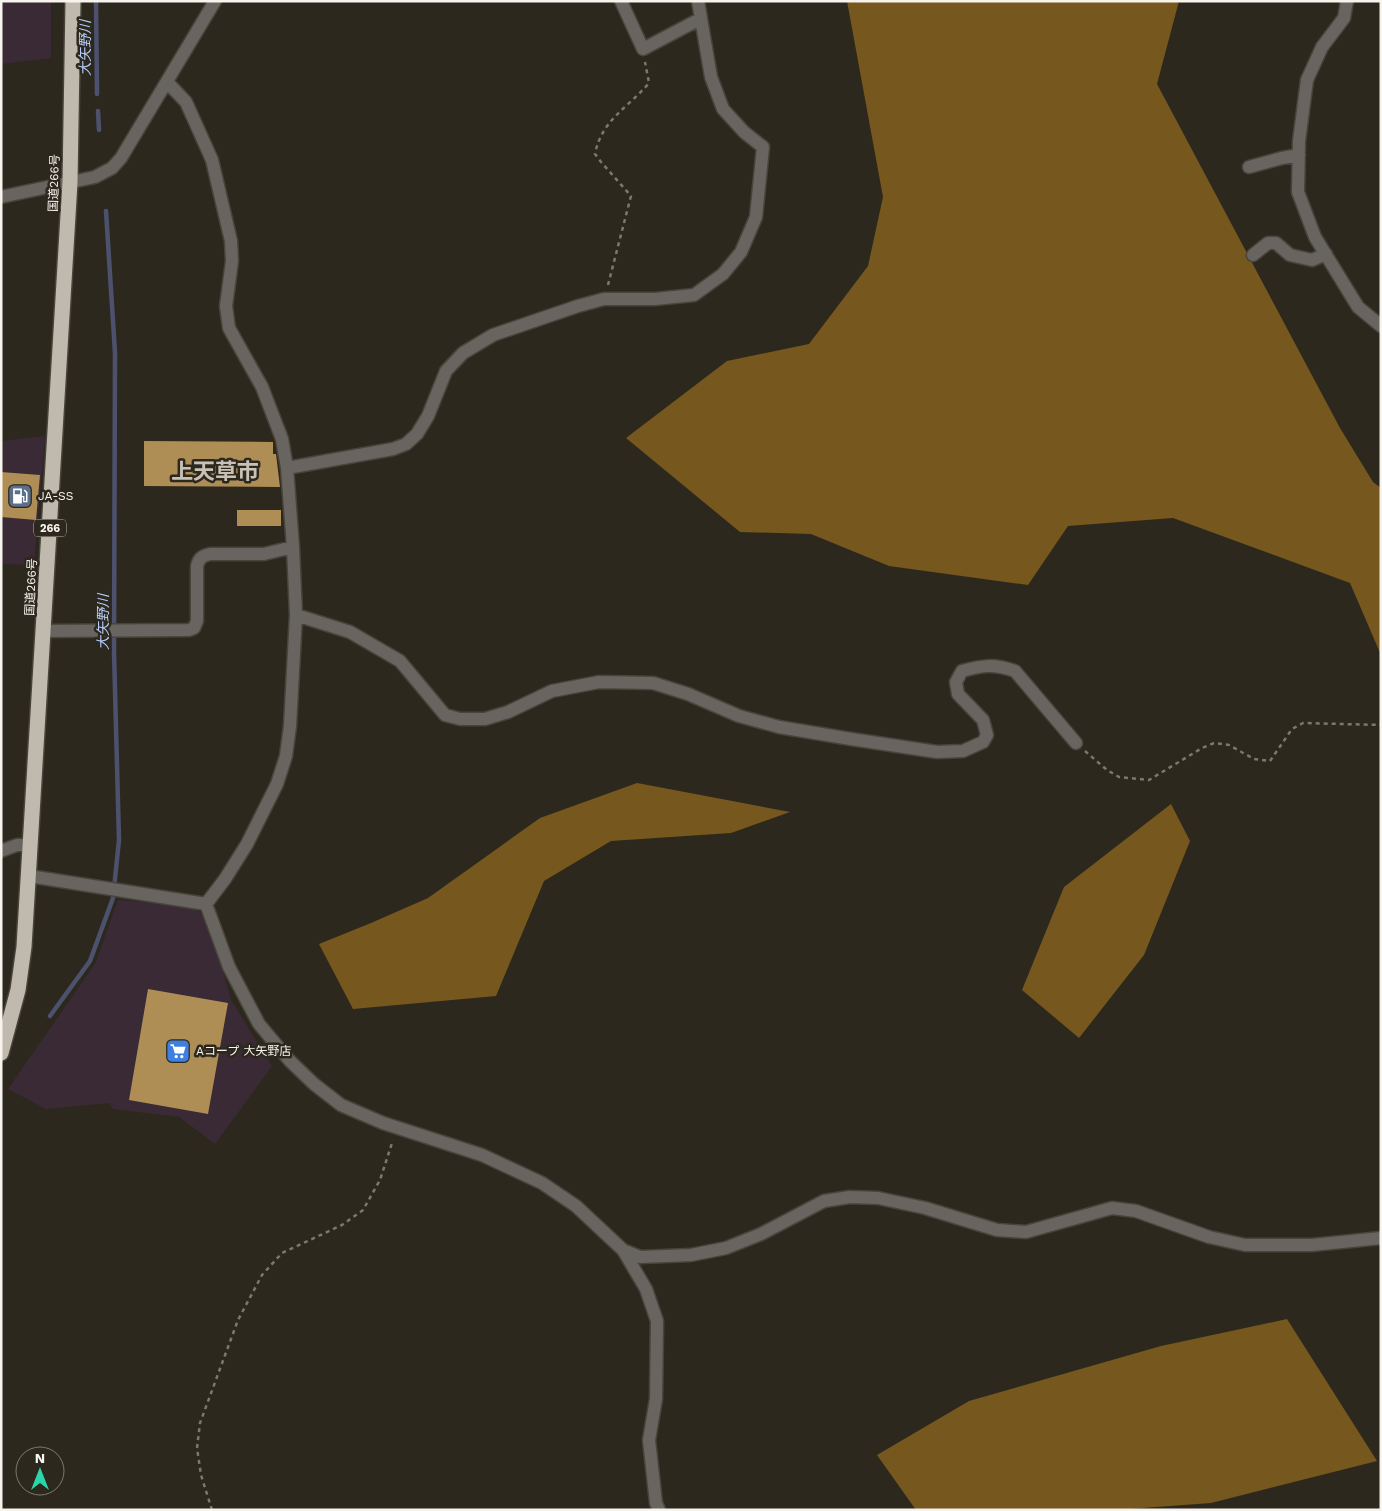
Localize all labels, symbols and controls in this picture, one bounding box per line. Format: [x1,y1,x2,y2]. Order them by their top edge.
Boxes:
water label: 大矢野川 [77,18,93,76]
street label: 国道266号 [46,154,62,212]
district label: 上天草市 [171,459,259,484]
fuel station icon: JA-SS [7,483,33,509]
place label: JA-SS [38,489,73,503]
road number: 266 [34,520,66,536]
street label: 国道266号 [23,558,39,616]
water label: 大矢野川 [95,592,111,650]
supermarket icon: Aコープ 大矢野店 [165,1038,191,1064]
place label: Aコープ 大矢野店 [196,1044,291,1058]
north arrow [15,1446,65,1496]
text: N [35,1450,45,1466]

